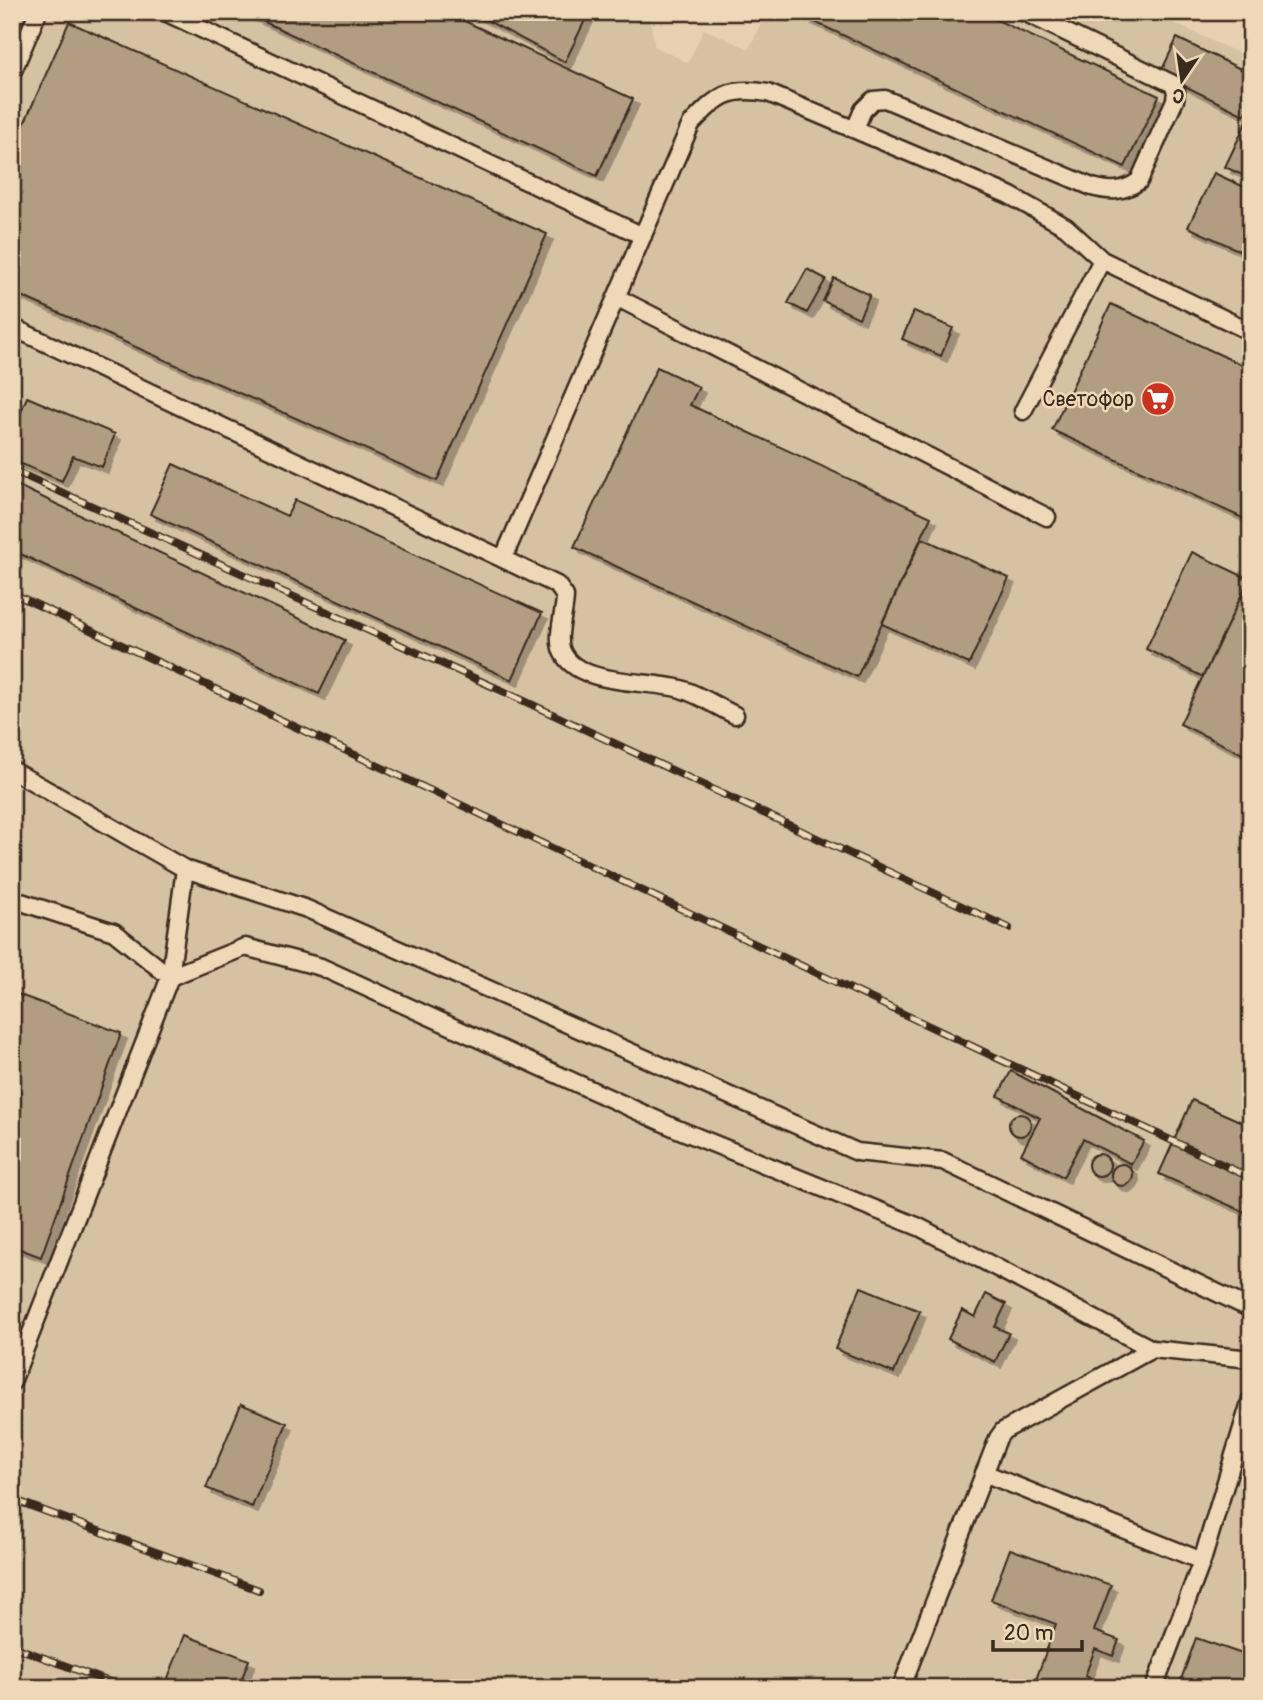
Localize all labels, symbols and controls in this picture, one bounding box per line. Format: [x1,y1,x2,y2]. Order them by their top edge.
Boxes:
north arrow [1148,46,1218,116]
text: С [1170,83,1187,109]
supermarket icon: Светофор [1139,380,1177,418]
place label: Светофор [1043,386,1134,413]
scale bar [993,1609,1083,1653]
text: 20 m [1004,1620,1053,1647]

